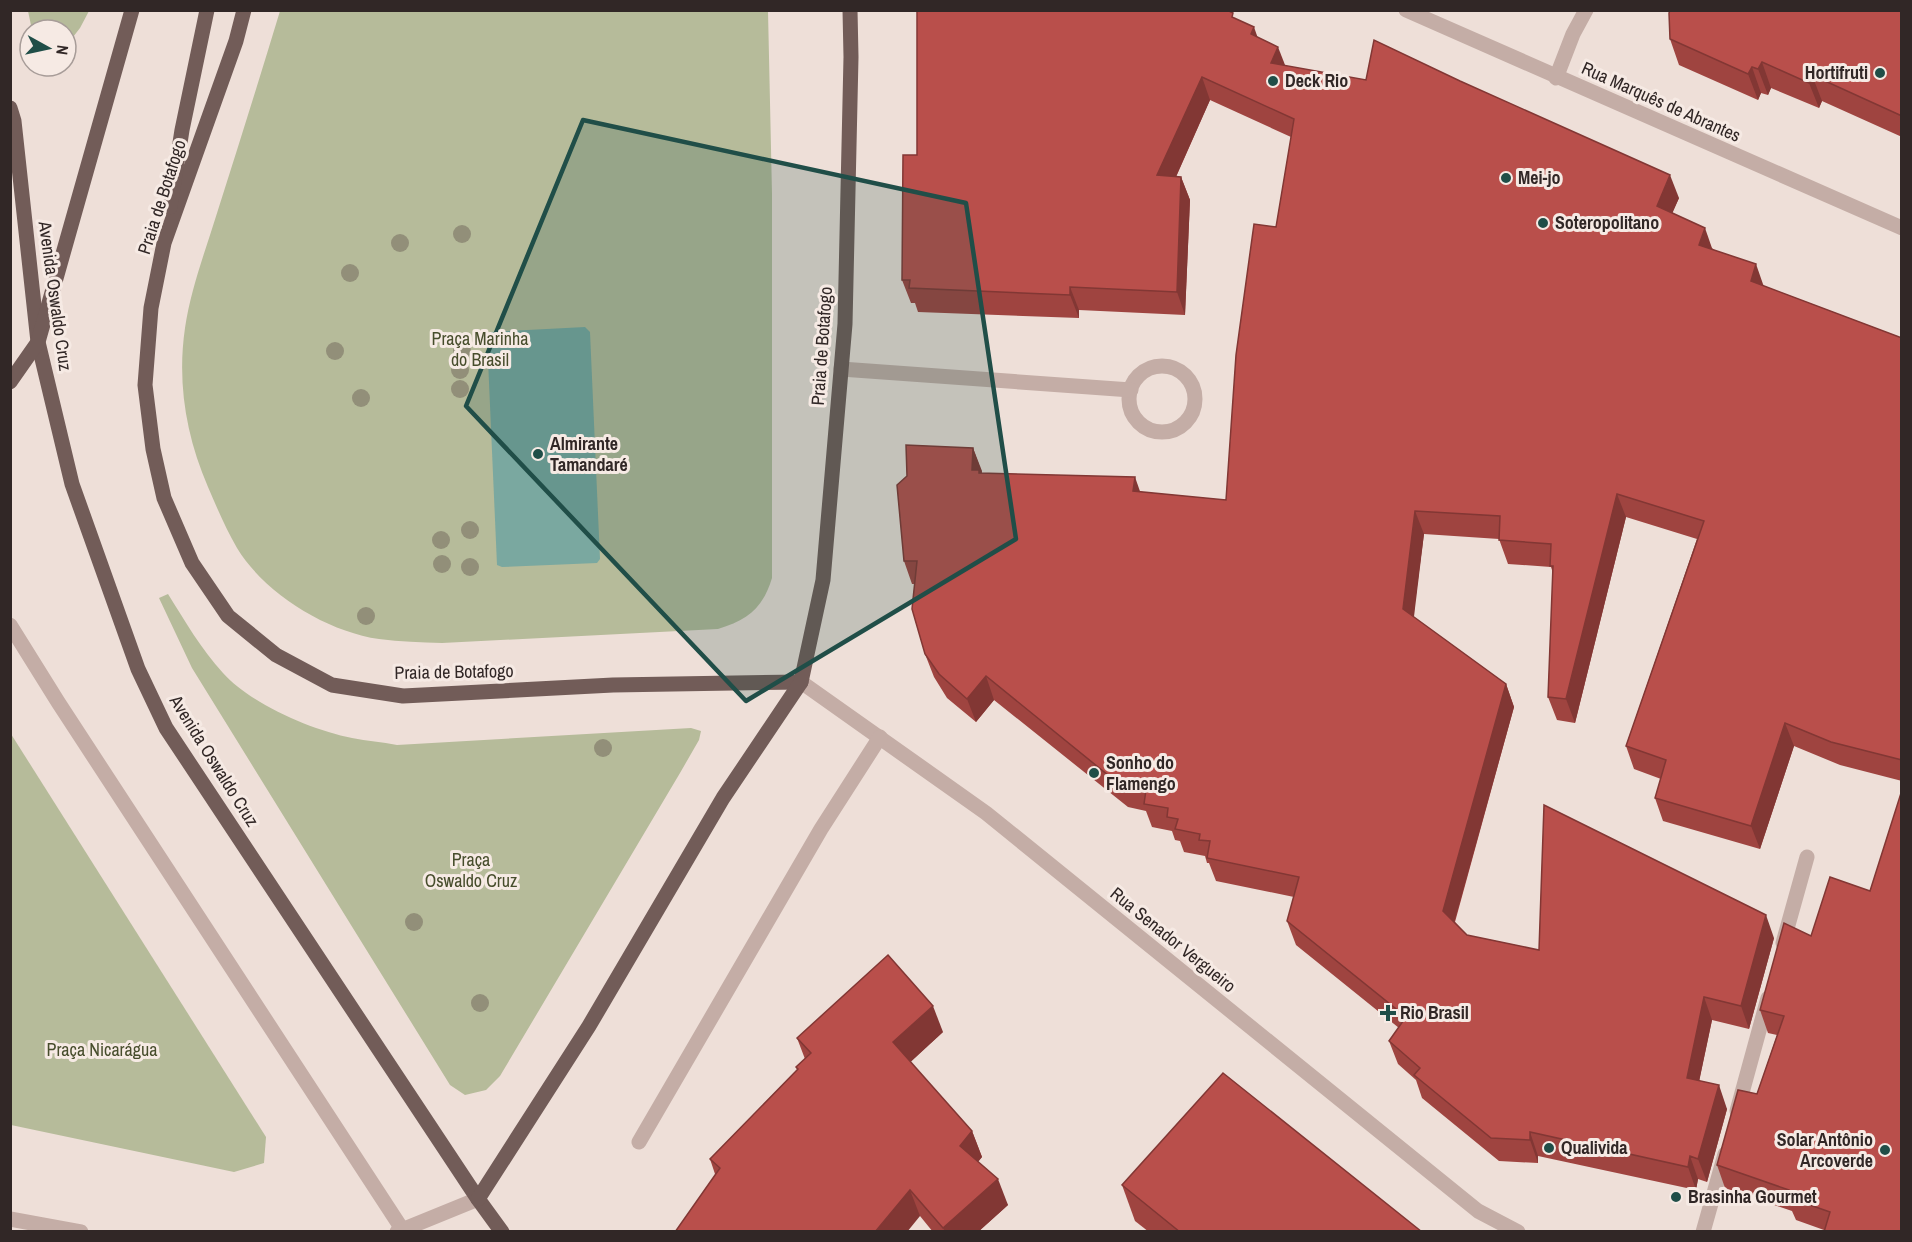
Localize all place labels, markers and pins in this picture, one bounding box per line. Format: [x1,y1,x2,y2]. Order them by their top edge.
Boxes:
place label: Hortifruti [1805,60,1868,85]
marker: Hortifruti [1873,66,1887,80]
place label: Deck Rio [1285,68,1348,93]
marker: Deck Rio [1266,74,1280,88]
place label: Mei-jo [1518,165,1561,190]
marker: Mei-jo [1499,171,1513,185]
place label: Soteropolitano [1555,210,1659,235]
marker: Soteropolitano [1536,216,1550,230]
place label: Almirante Tamandaré [550,431,628,477]
marker: Almirante Tamandaré [531,447,545,461]
place label: Sonho do Flamengo [1106,750,1176,796]
marker: Sonho do Flamengo [1087,766,1101,780]
place label: Rio Brasil [1400,1000,1469,1025]
marker: Rio Brasil [1381,1006,1395,1020]
place label: Solar Antônio Arcoverde [1777,1127,1873,1173]
place label: Qualivida [1561,1135,1628,1160]
marker: Qualivida [1542,1141,1556,1155]
marker: Solar Antônio Arcoverde [1878,1143,1892,1157]
place label: Brasinha Gourmet [1688,1184,1817,1209]
marker: Brasinha Gourmet [1669,1190,1683,1204]

